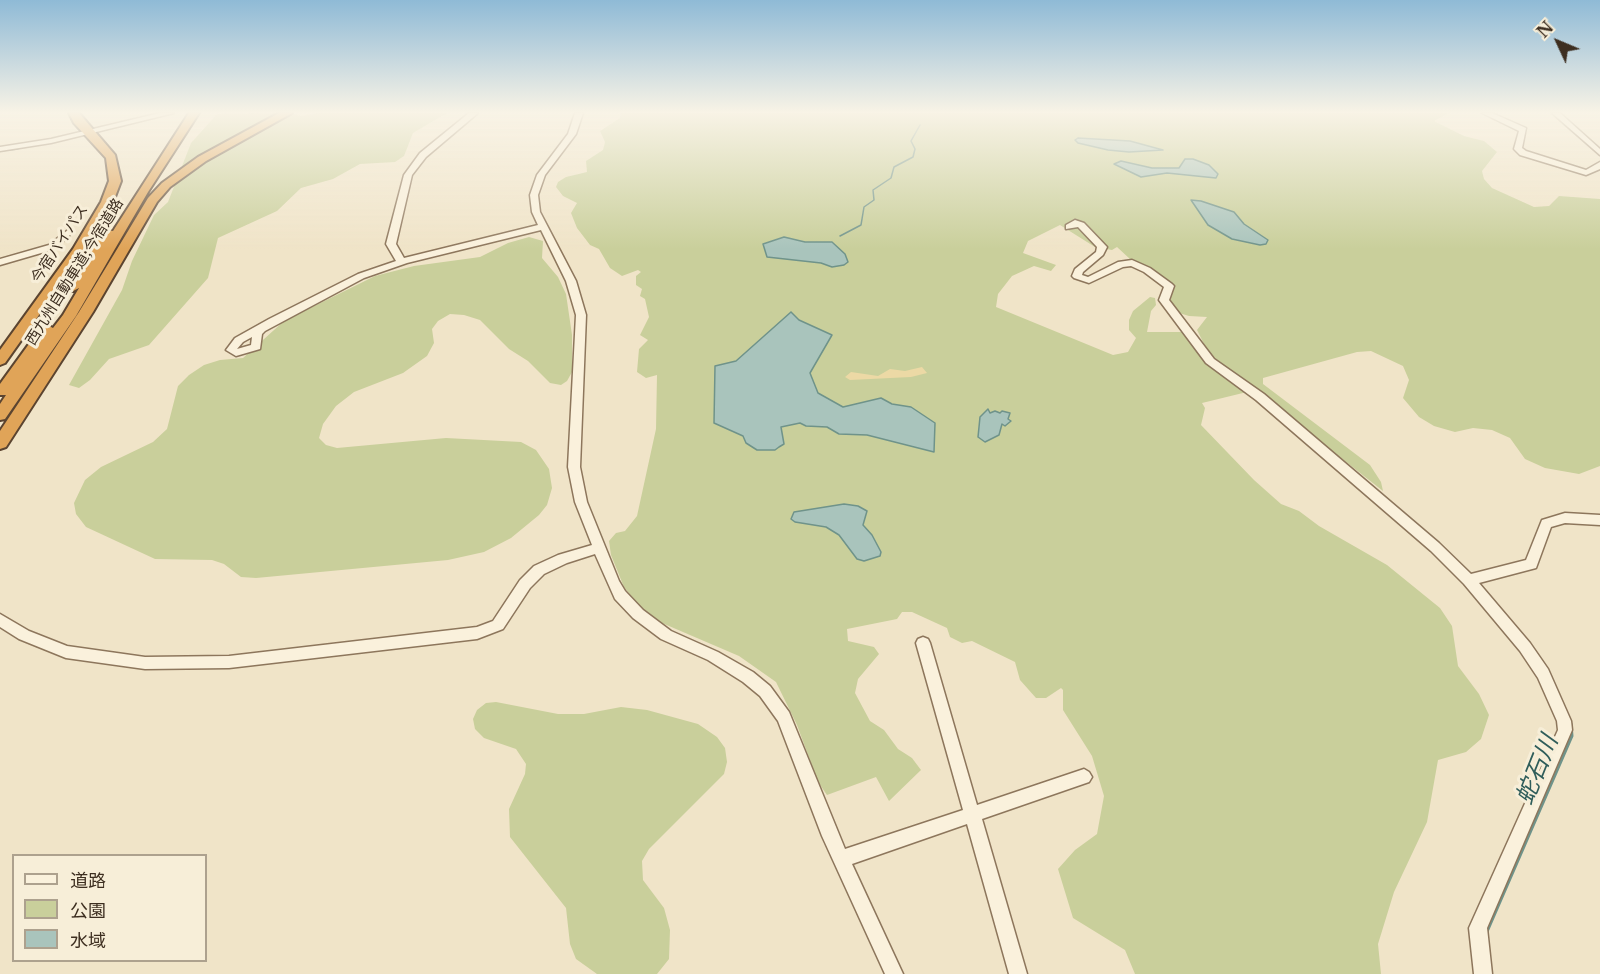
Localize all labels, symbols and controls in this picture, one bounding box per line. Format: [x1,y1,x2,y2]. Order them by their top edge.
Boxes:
north arrow [1528,12,1588,72]
text: N [1533,17,1557,42]
street label: 西九州自動車道;今宿道路 [22,195,128,349]
street label: 今宿バイパス [28,201,92,287]
water label: 蛇石川 [1511,731,1565,809]
legend [12,854,207,962]
text: 道路 [70,870,106,892]
text: 公園 [70,900,106,922]
text: 水域 [70,930,106,952]

